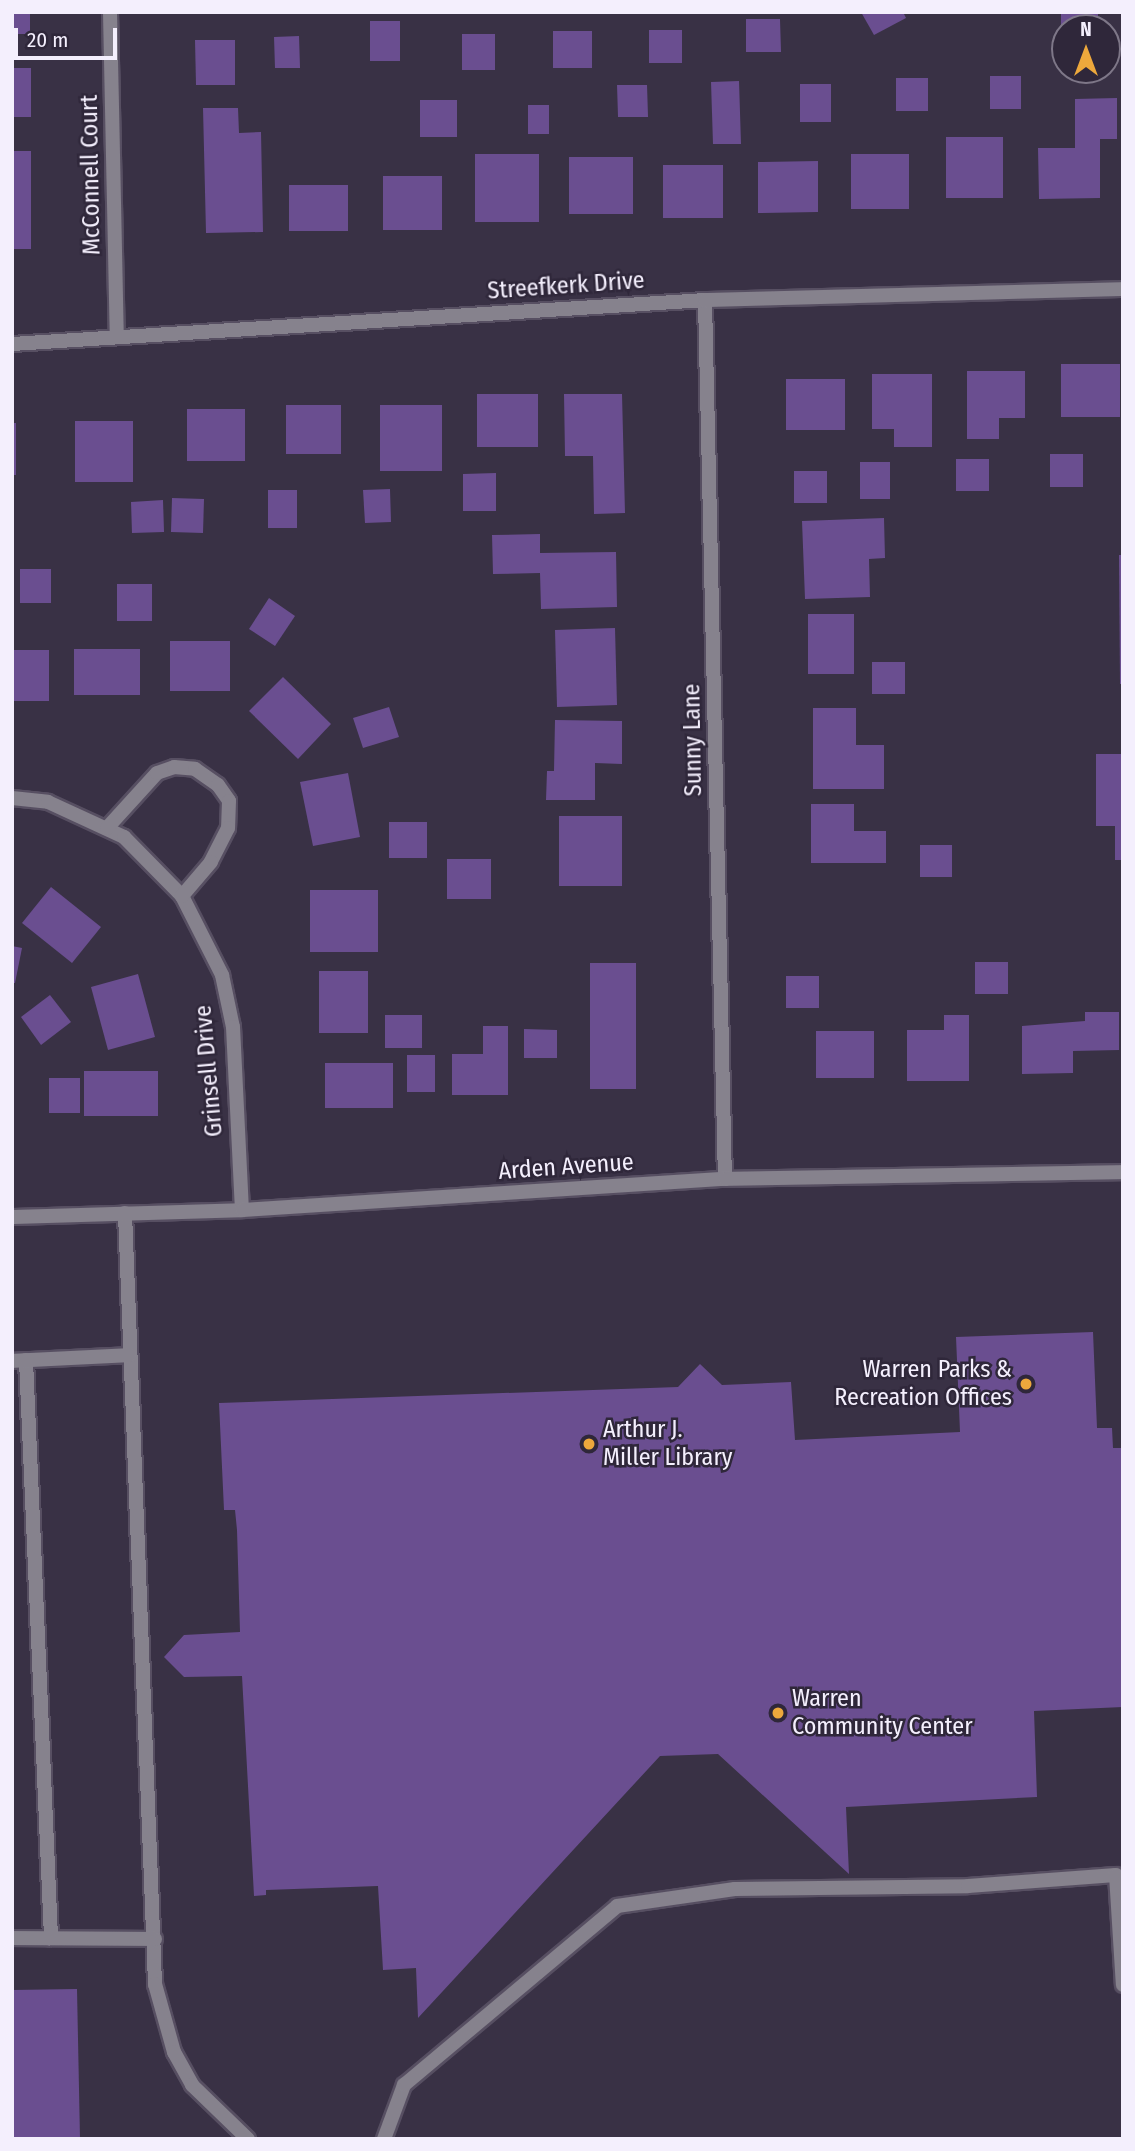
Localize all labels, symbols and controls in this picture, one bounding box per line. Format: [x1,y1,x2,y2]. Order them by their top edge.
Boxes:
scale bar [18,14,121,58]
north arrow [1051,14,1121,84]
text: N [1080,18,1092,41]
text: 20 m [27,27,68,53]
street label: McConnell Court [75,95,107,255]
street label: Streefkerk Drive [487,266,645,306]
street label: Sunny Lane [678,683,708,797]
street label: Grinsell Drive [189,1004,229,1138]
street label: Arden Avenue [497,1148,635,1186]
place label: Warren Parks & Recreation Offices [834,1356,1012,1412]
marker: Warren Parks & Recreation Offices [1018,1376,1034,1392]
place label: Arthur J. Miller Library [603,1416,732,1472]
marker: Arthur J. Miller Library [581,1436,597,1452]
place label: Warren Community Center [792,1685,973,1741]
marker: Warren Community Center [770,1705,786,1721]

